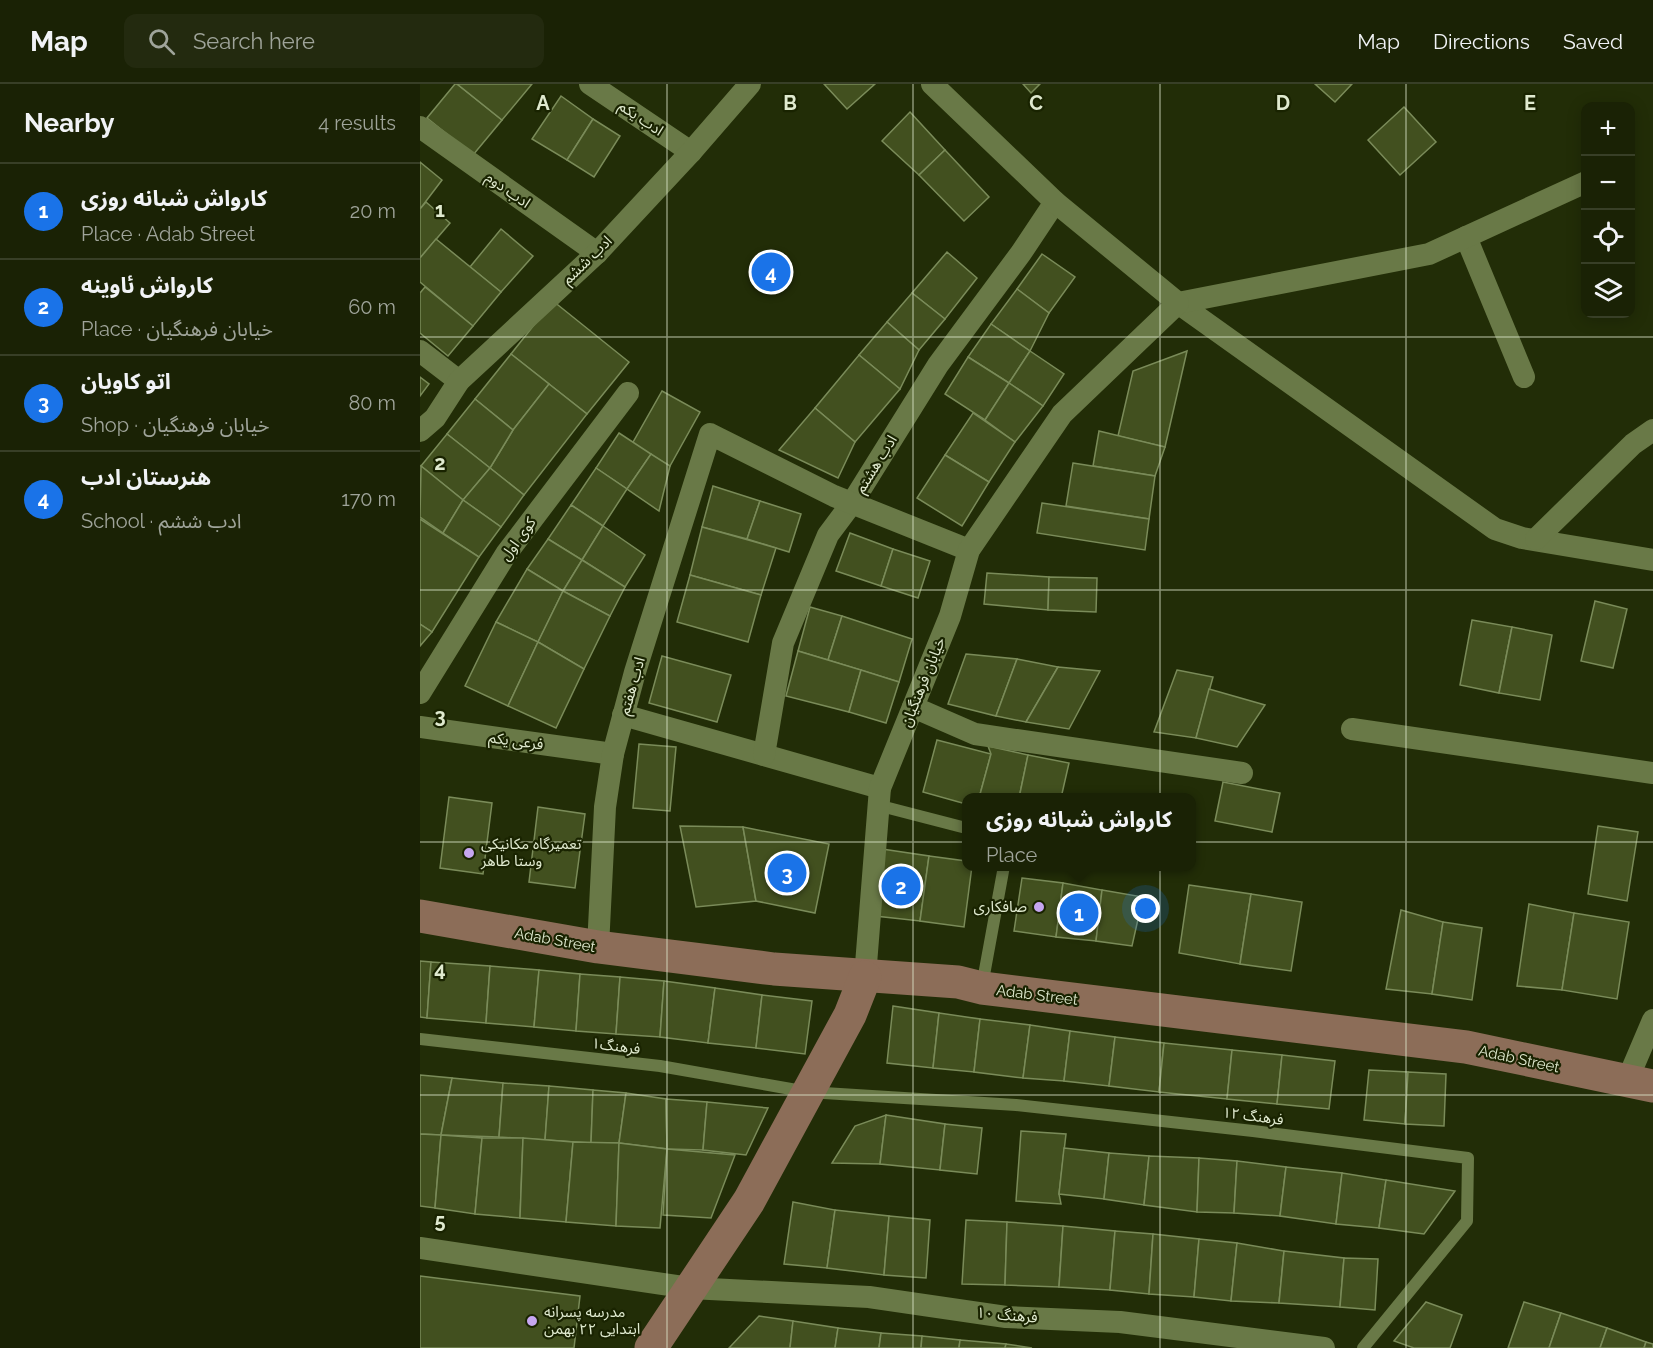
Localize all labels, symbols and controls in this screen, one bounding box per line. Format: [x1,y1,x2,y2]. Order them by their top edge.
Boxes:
search box [124,14,544,68]
text: Map [30,25,88,58]
icon: search [145,25,178,58]
text: Search here [193,28,315,54]
text: Map [1357,29,1400,54]
text: Directions [1433,29,1530,54]
text: Saved [1563,29,1623,54]
text: A [536,91,550,115]
text: B [783,91,797,115]
text: C [1029,91,1043,115]
text: D [1276,91,1290,115]
text: E [1524,91,1536,115]
street label: ادب یکم [614,97,667,141]
map controls [1581,102,1635,318]
button: + [1581,102,1635,156]
text: Nearby [24,108,114,138]
text: 4 results [318,111,396,135]
button: − [1581,156,1635,210]
street label: ادب دوم [481,168,534,214]
text: کارواش شبانه روزی [81,185,267,211]
text: 1 [435,198,445,222]
text: 1 [39,199,48,223]
text: 20 m [350,199,396,223]
button: locate [1581,210,1635,264]
text: Place · Adab Street [81,222,255,246]
street label: ادب ششم [558,232,617,290]
pin: 4 [752,250,790,294]
button: layers [1581,264,1635,318]
text: کارواش ئاوینه [81,272,213,298]
text: 2 [38,295,49,319]
text: 60 m [348,295,396,319]
text: Place · خیابان فرهنگیان [81,317,273,341]
text: اتو کاویان [81,368,171,394]
text: 3 [38,391,49,415]
text: 80 m [348,391,396,415]
text: Shop · خیابان فرهنگیان [81,413,270,437]
street label: ادب هشتم [851,432,903,497]
text: 2 [434,451,446,475]
text: هنرستان ادب [81,464,211,490]
text: 4 [38,487,49,511]
text: 170 m [341,487,396,511]
text: School · ادب ششم [81,509,242,533]
street label: کوی اول [496,513,540,564]
street label: خیابان فرهنگیان [897,634,949,729]
street label: ادب هفتم [615,655,651,718]
text: 3 [434,704,446,728]
street label: فرعی یکم [487,728,545,756]
popup [962,793,1196,871]
text: کارواش شبانه روزی [986,806,1172,832]
place label: تعمیرگاه مکانیکی وستا طاهر [480,835,582,870]
text: Place [986,843,1037,867]
marker: تعمیرگاه مکانیکی وستا طاهر [462,846,476,860]
pin: 3 [768,850,806,896]
pin: 2 [882,864,920,908]
pin: 1 [1060,890,1098,936]
your location [1131,894,1160,923]
place label: صافکاری [973,898,1027,916]
marker: صافکاری [1032,900,1046,914]
street label: Adab Street [513,924,597,956]
text: 4 [434,957,446,981]
street label: Adab Street [995,981,1079,1009]
street label: فرهنگ۱ [591,1034,642,1058]
street label: Adab Street [1477,1042,1561,1076]
street label: فرهنگ ۱۲ [1221,1103,1285,1129]
text: 5 [434,1209,446,1233]
place label: مدرسه پسرانه ابتدایی ۲۲ بهمن [544,1303,640,1338]
street label: فرهنگ ۱۰ [976,1303,1039,1327]
marker: مدرسه پسرانه ابتدایی ۲۲ بهمن [525,1314,539,1328]

